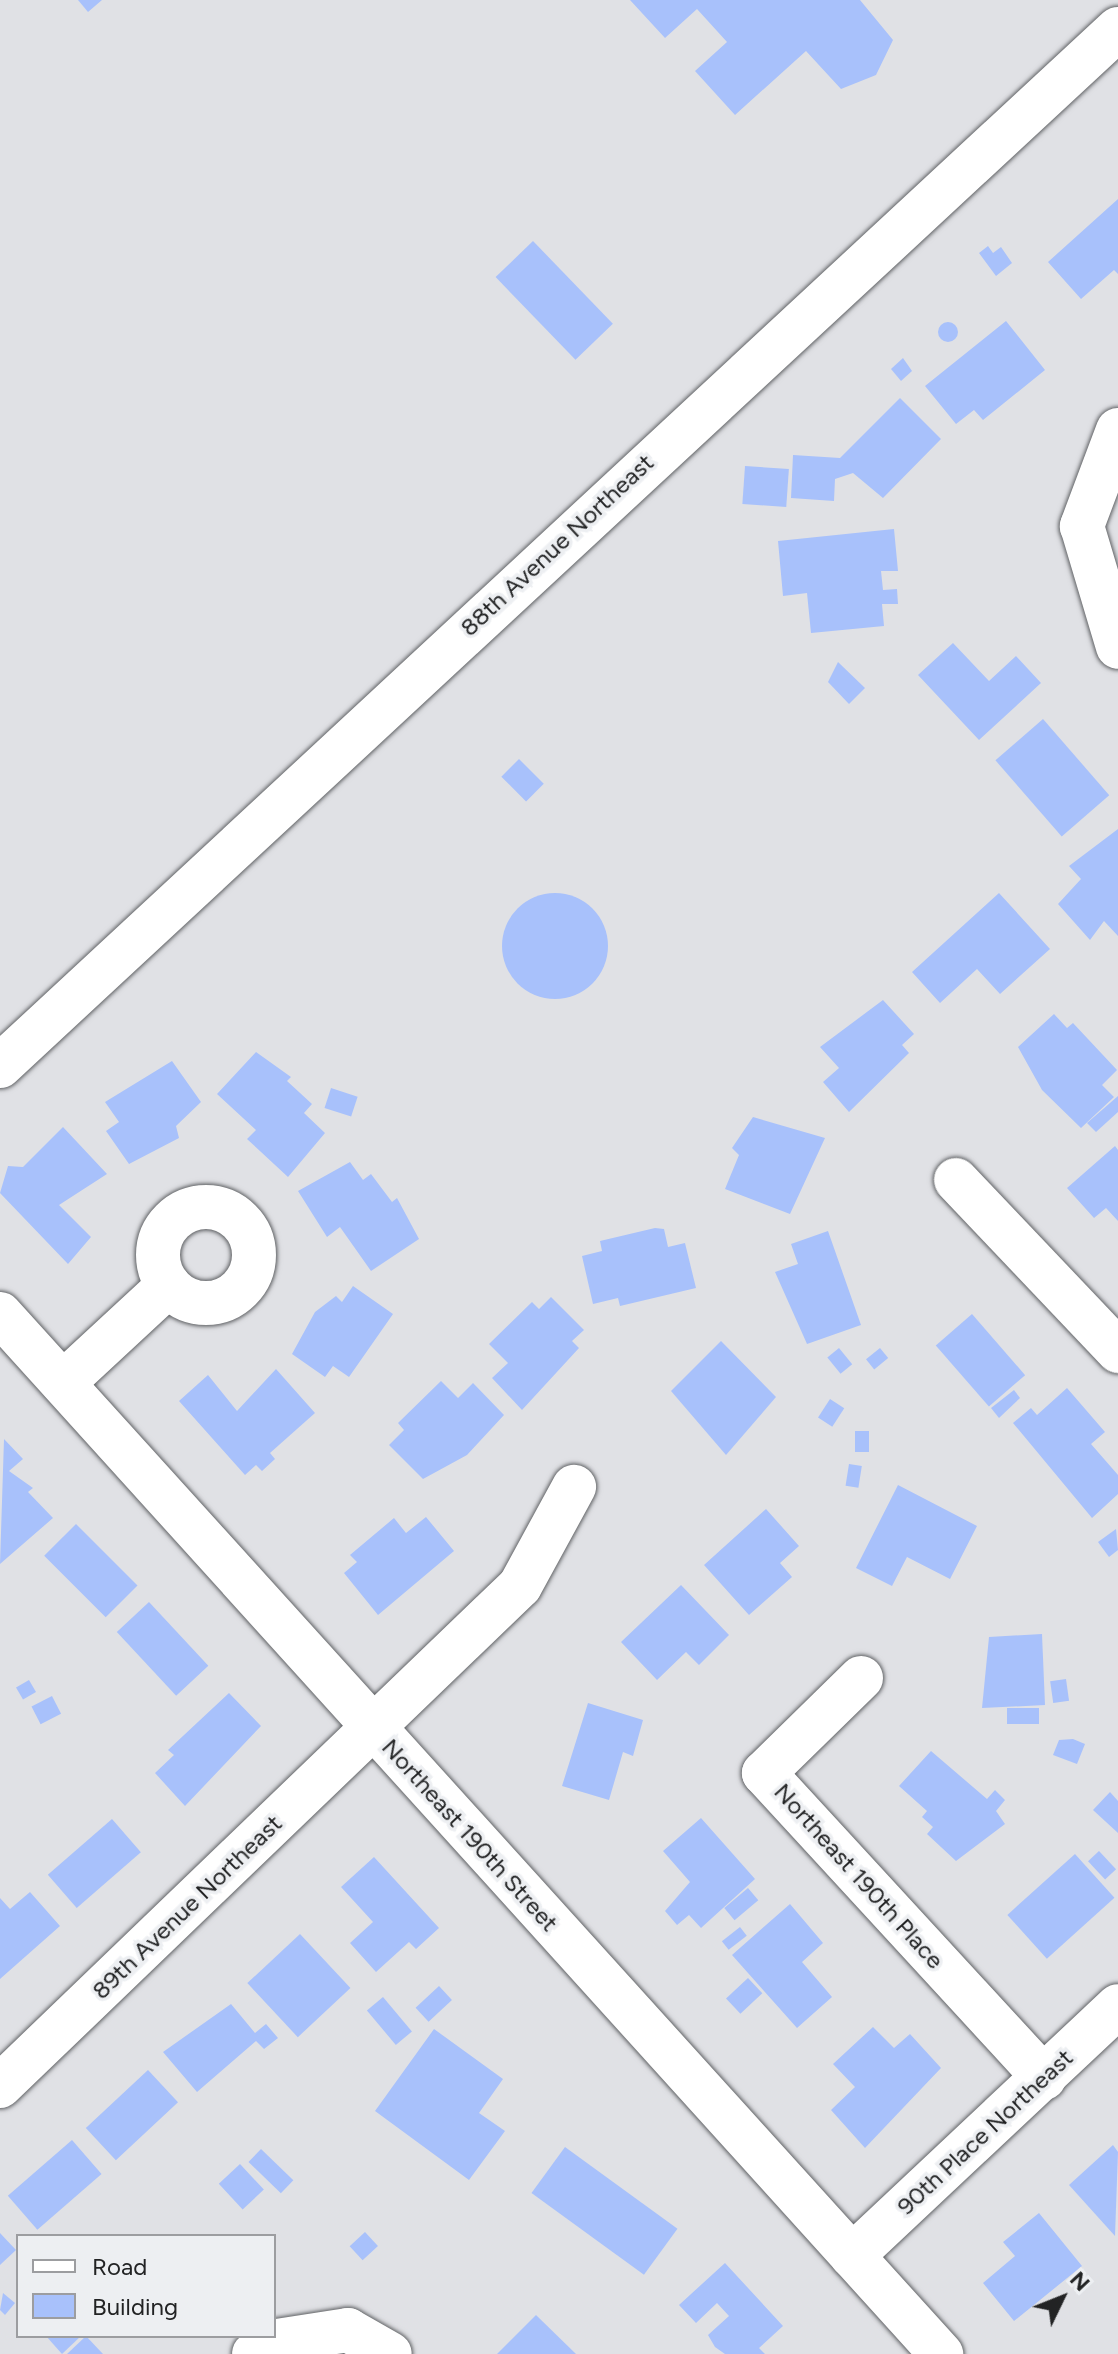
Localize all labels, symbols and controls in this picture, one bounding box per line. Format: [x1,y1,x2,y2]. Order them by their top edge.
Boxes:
street label: 88th Avenue Northeast [454,448,660,642]
street label: Northeast 190th Street [376,1733,564,1937]
street label: Northeast 190th Place [768,1777,950,1975]
street label: 89th Avenue Northeast [86,1809,288,2005]
street label: 90th Place Northeast [891,2043,1079,2221]
legend [16,2234,276,2338]
text: Road [92,2252,147,2281]
north arrow [1022,2258,1102,2338]
text: N [1064,2266,1096,2297]
text: Building [92,2292,178,2321]

